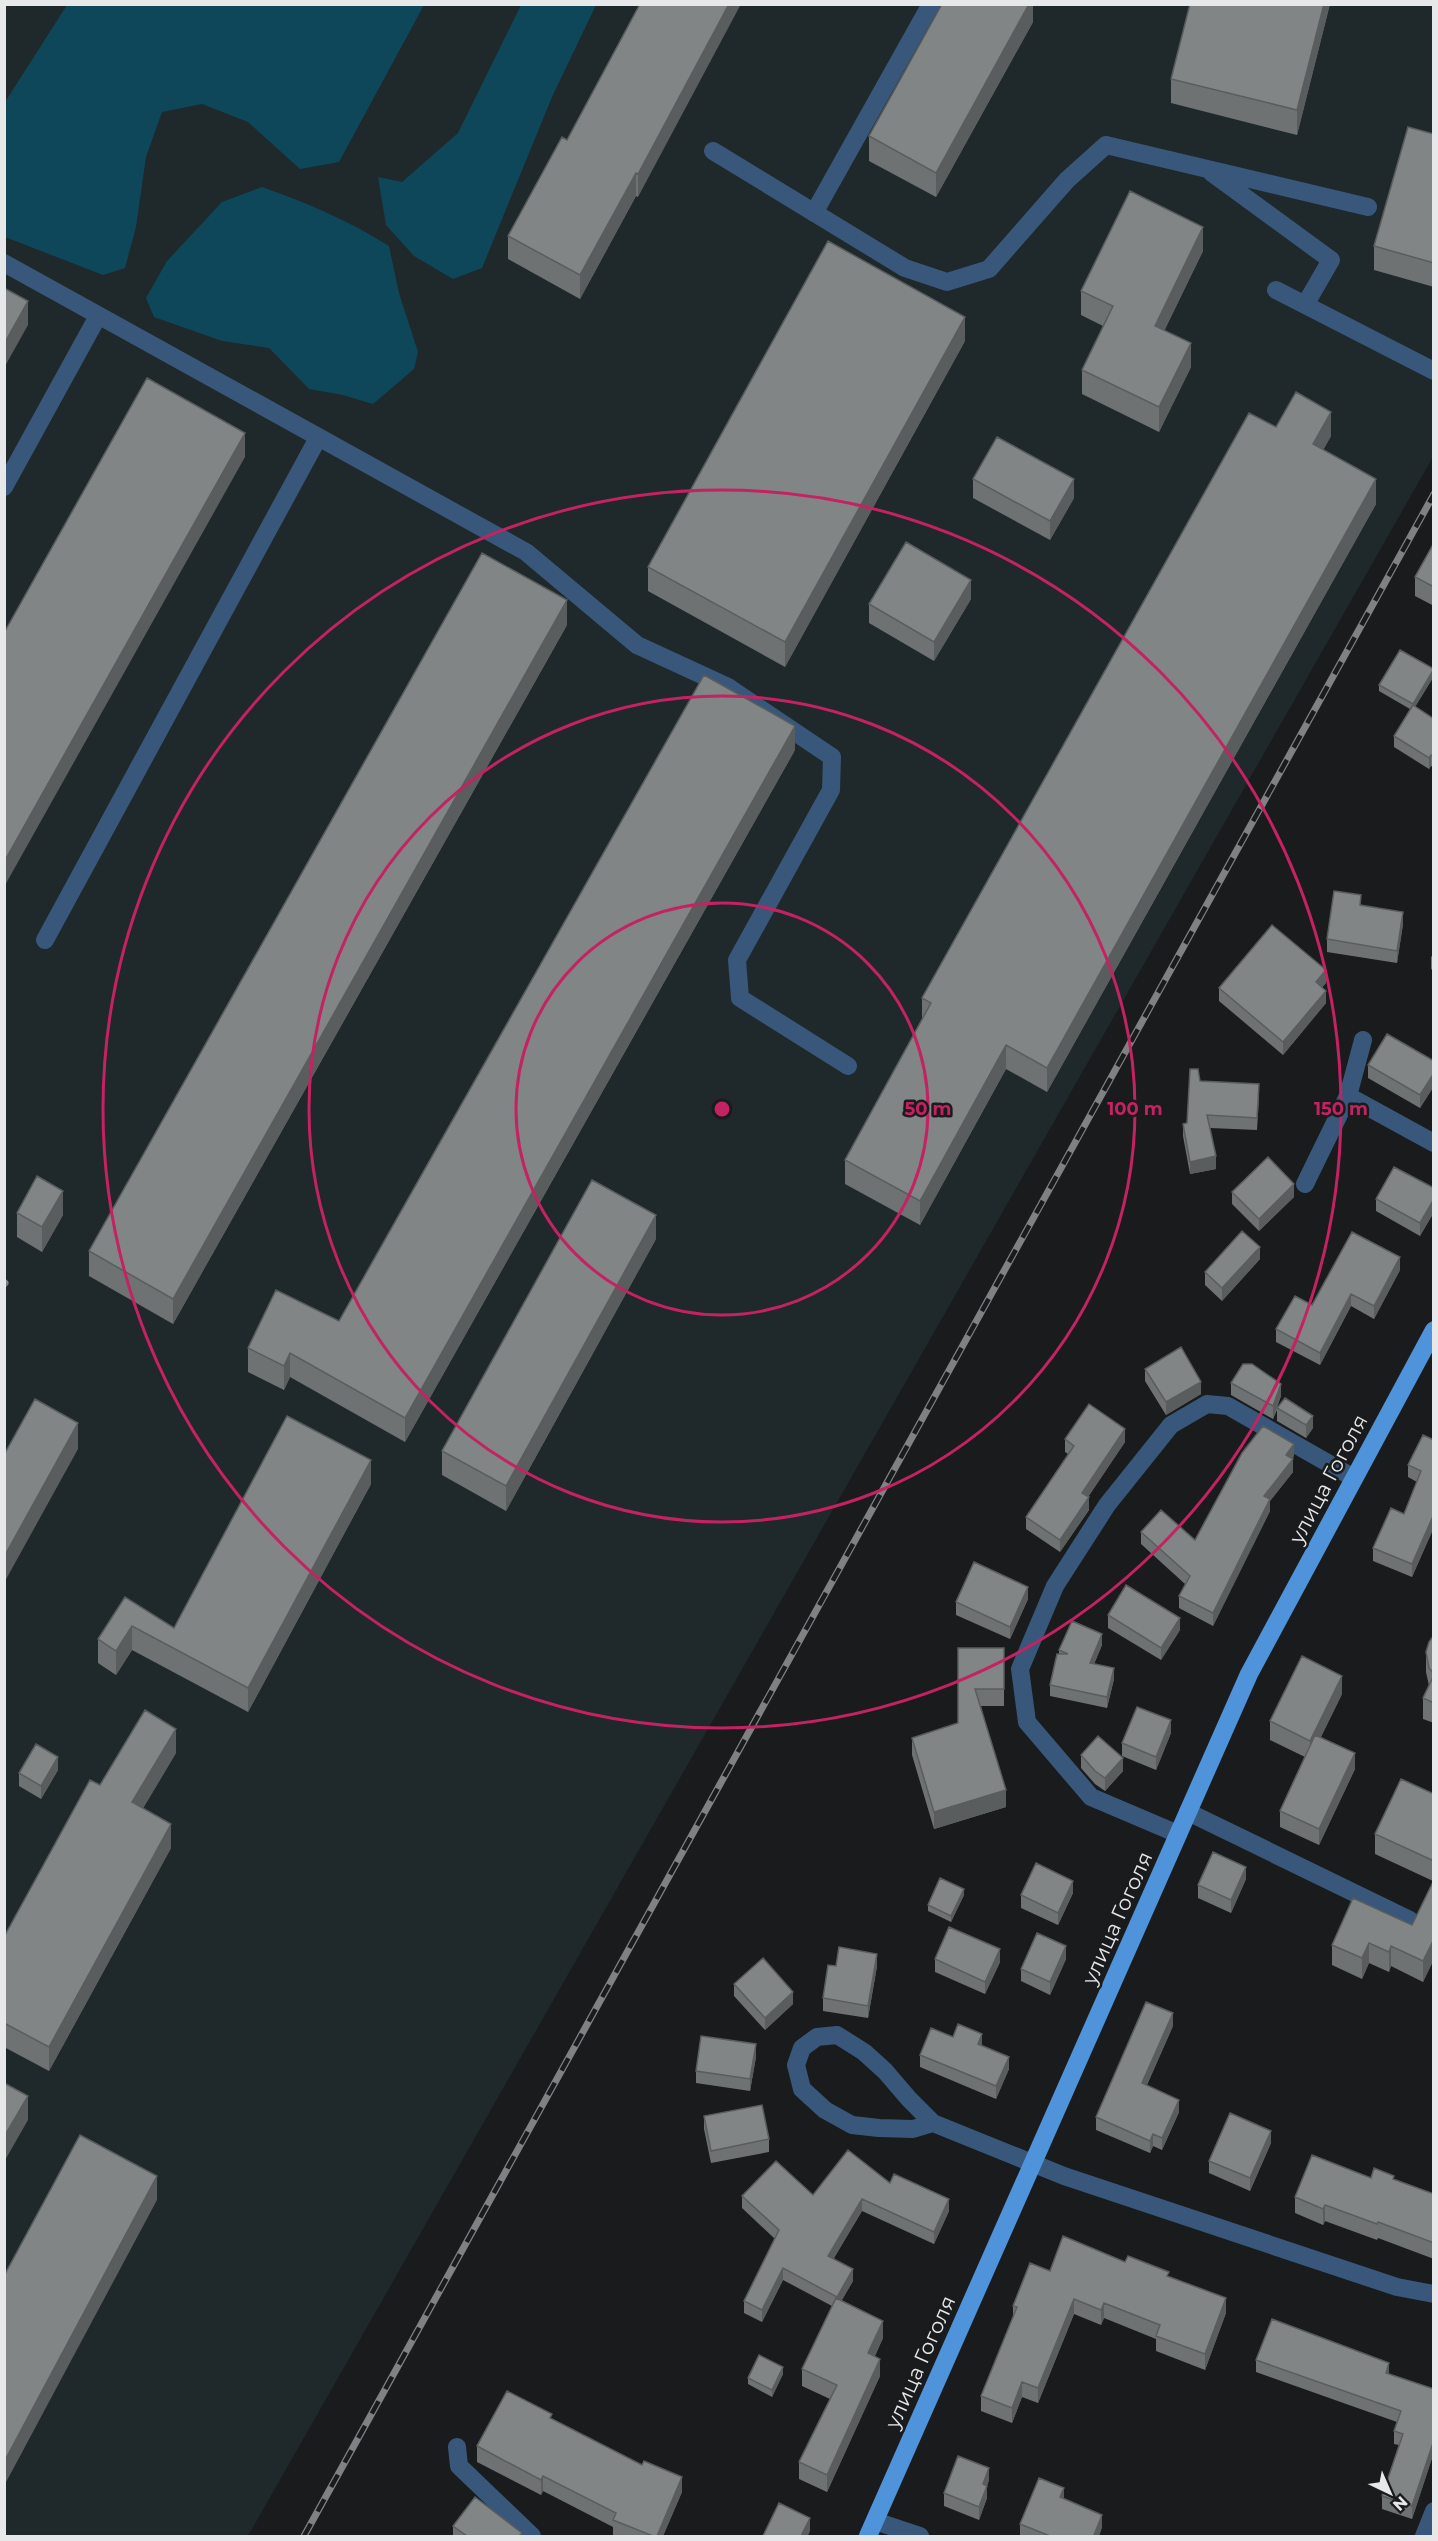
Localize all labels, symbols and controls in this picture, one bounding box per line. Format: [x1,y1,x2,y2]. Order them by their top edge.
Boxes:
text: 50 m [905,1098,951,1120]
text: 100 m [1107,1098,1163,1120]
text: 150 m [1314,1098,1368,1120]
centre of rings [712,1099,732,1119]
street label: улица Гоголя [1283,1410,1373,1549]
street label: улица Гоголя [1076,1848,1157,1989]
street label: улица Гоголя [879,2292,960,2433]
north arrow [1360,2463,1420,2523]
text: N [1389,2492,1411,2515]

